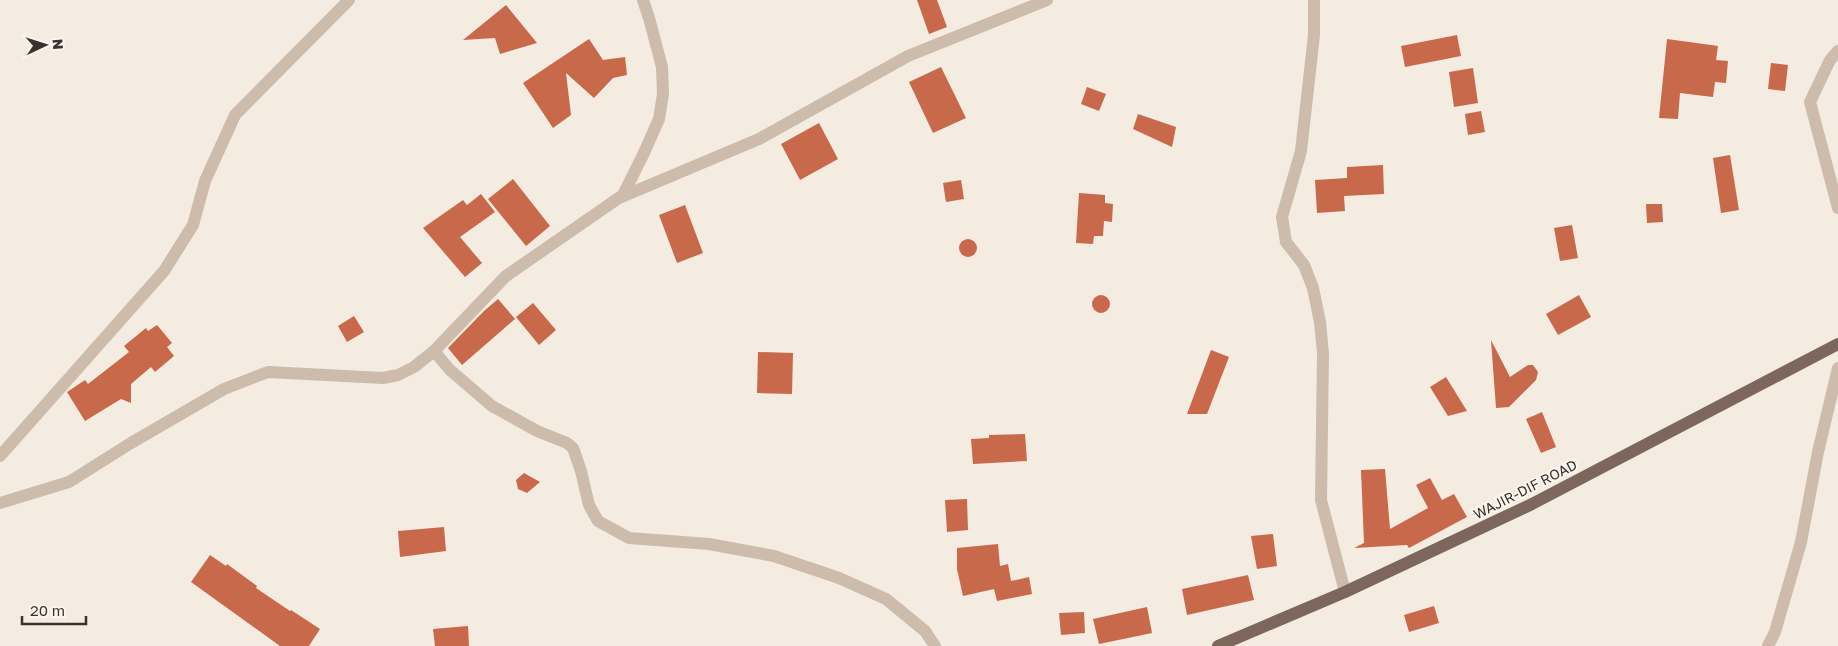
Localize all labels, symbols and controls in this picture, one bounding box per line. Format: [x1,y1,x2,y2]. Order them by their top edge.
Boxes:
north arrow [20,20,70,70]
text: N [50,38,67,50]
street label: WAJIR-DIF ROAD [1470,456,1580,522]
scale bar [22,594,86,626]
text: 20 m [30,601,65,619]

